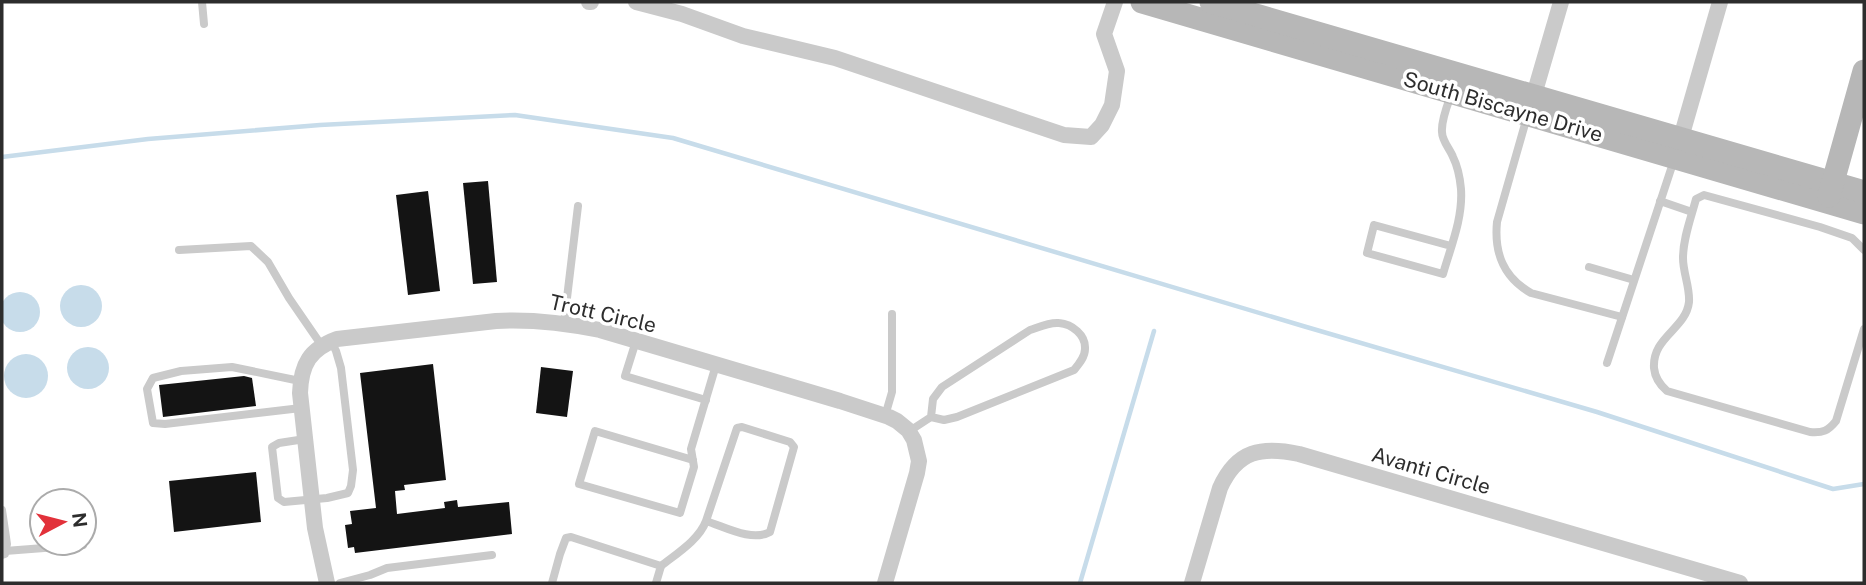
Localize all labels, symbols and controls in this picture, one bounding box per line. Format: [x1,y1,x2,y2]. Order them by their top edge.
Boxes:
street label: South Biscayne Drive [1400,66,1606,147]
street label: Trott Circle [547,289,659,338]
street label: Avanti Circle [1369,442,1493,499]
north arrow [28,487,98,557]
text: N [68,511,92,529]

